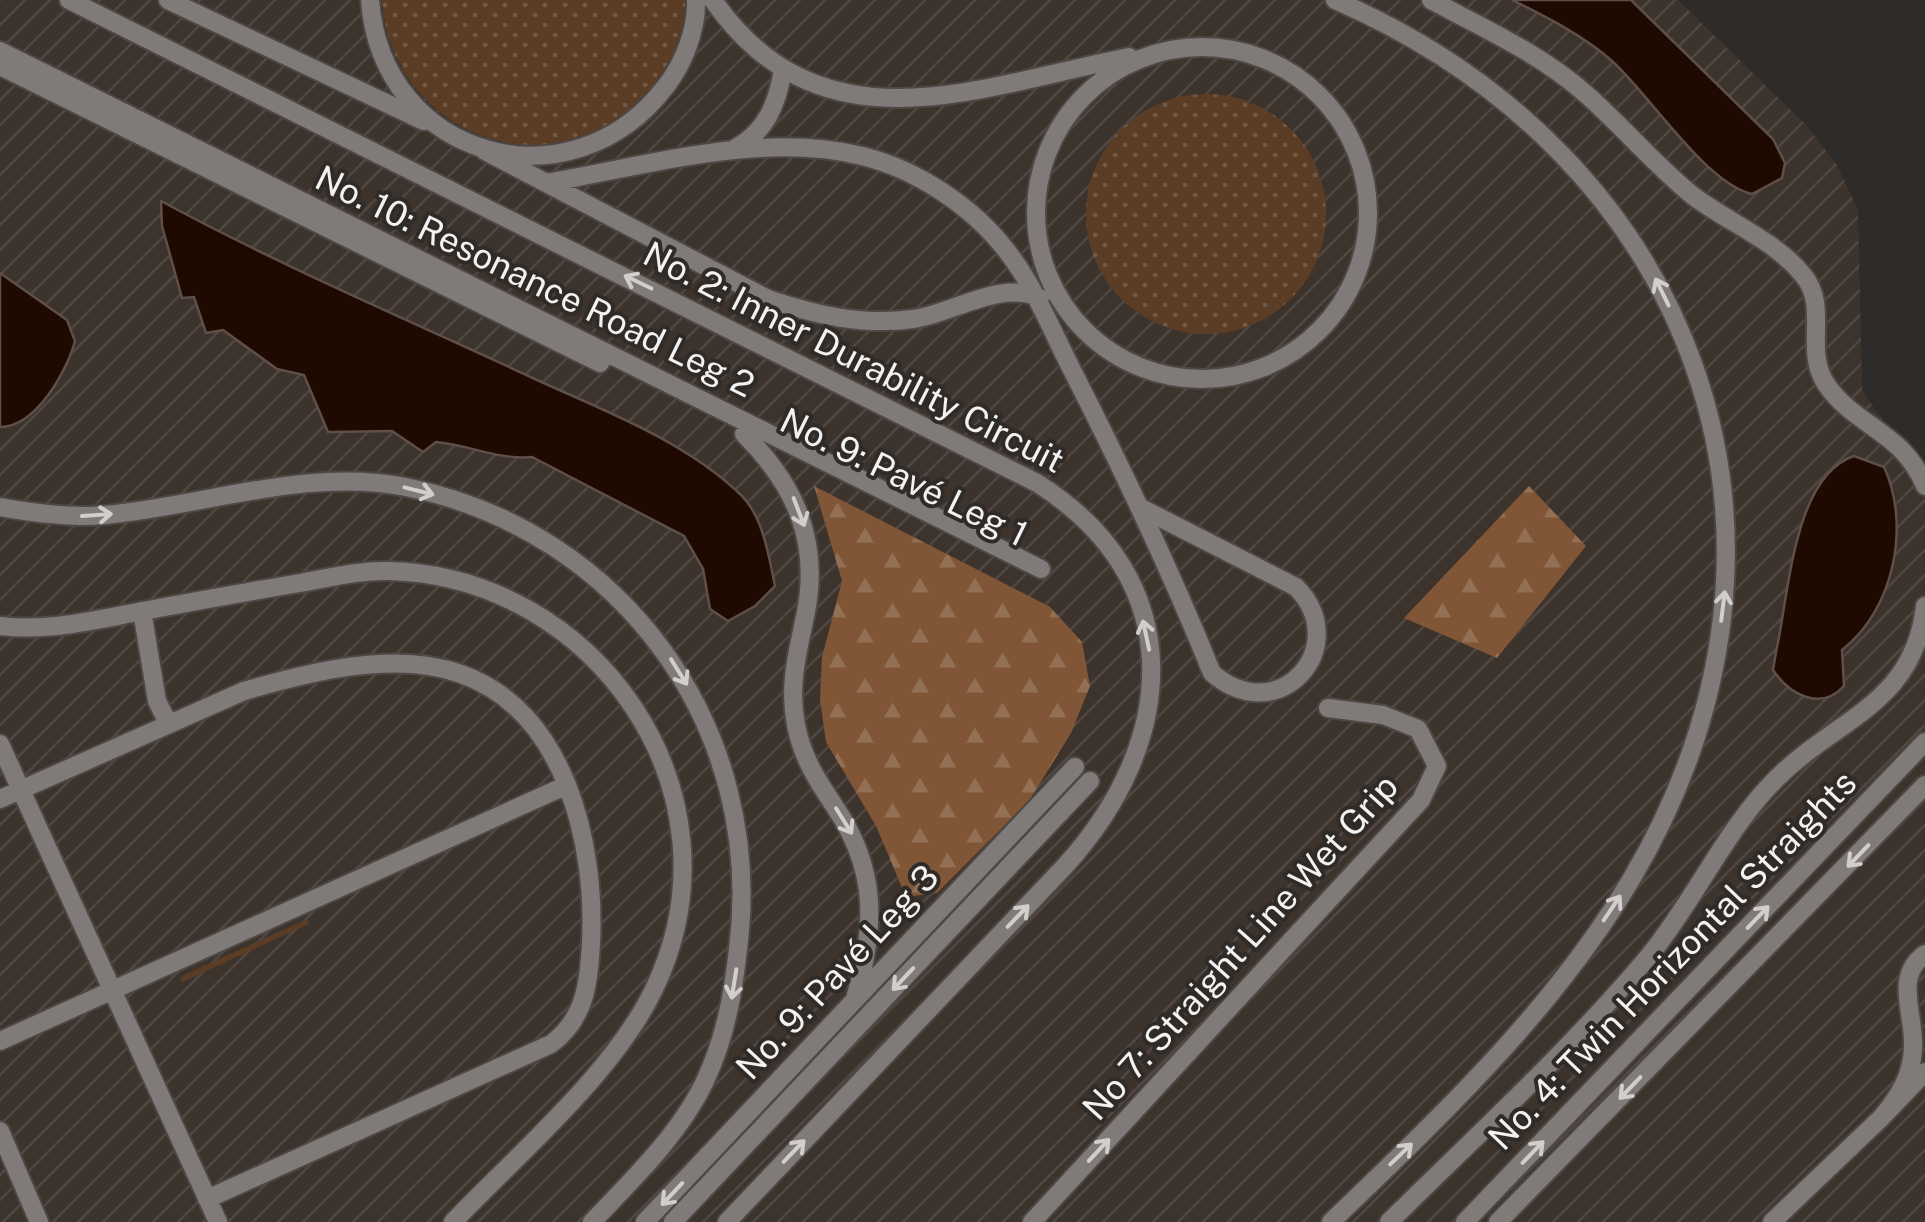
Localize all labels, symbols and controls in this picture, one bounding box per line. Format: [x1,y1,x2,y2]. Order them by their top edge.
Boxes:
street label: No. 10: Resonance Road Leg 2 [309,157,761,405]
street label: No. 2: Inner Durability Circuit [637,233,1071,481]
one-way arrow [624,272,653,291]
one-way arrow [1652,278,1671,308]
street label: No. 9: Pavé Leg 1 [774,399,1034,555]
one-way arrow [403,482,434,501]
one-way arrow [792,497,810,527]
one-way arrow [80,505,112,524]
one-way arrow [1715,591,1733,623]
one-way arrow [1136,620,1155,652]
one-way arrow [669,657,689,686]
street label: No. 4: Twin Horizontal Straights [1480,762,1864,1158]
street label: No 7: Straight Line Wet Grip [1074,766,1406,1128]
one-way arrow [834,806,854,835]
one-way arrow [1846,843,1870,867]
street label: No. 9: Pavé Leg 3 [727,856,947,1088]
one-way arrow [1601,895,1622,923]
one-way arrow [1006,904,1030,928]
one-way arrow [1746,906,1770,930]
one-way arrow [724,967,742,1000]
one-way arrow [891,967,915,991]
one-way arrow [1618,1075,1642,1099]
one-way arrow [1087,1138,1110,1163]
one-way arrow [782,1140,806,1164]
one-way arrow [1521,1140,1545,1164]
one-way arrow [1388,1142,1412,1166]
one-way arrow [661,1181,684,1206]

